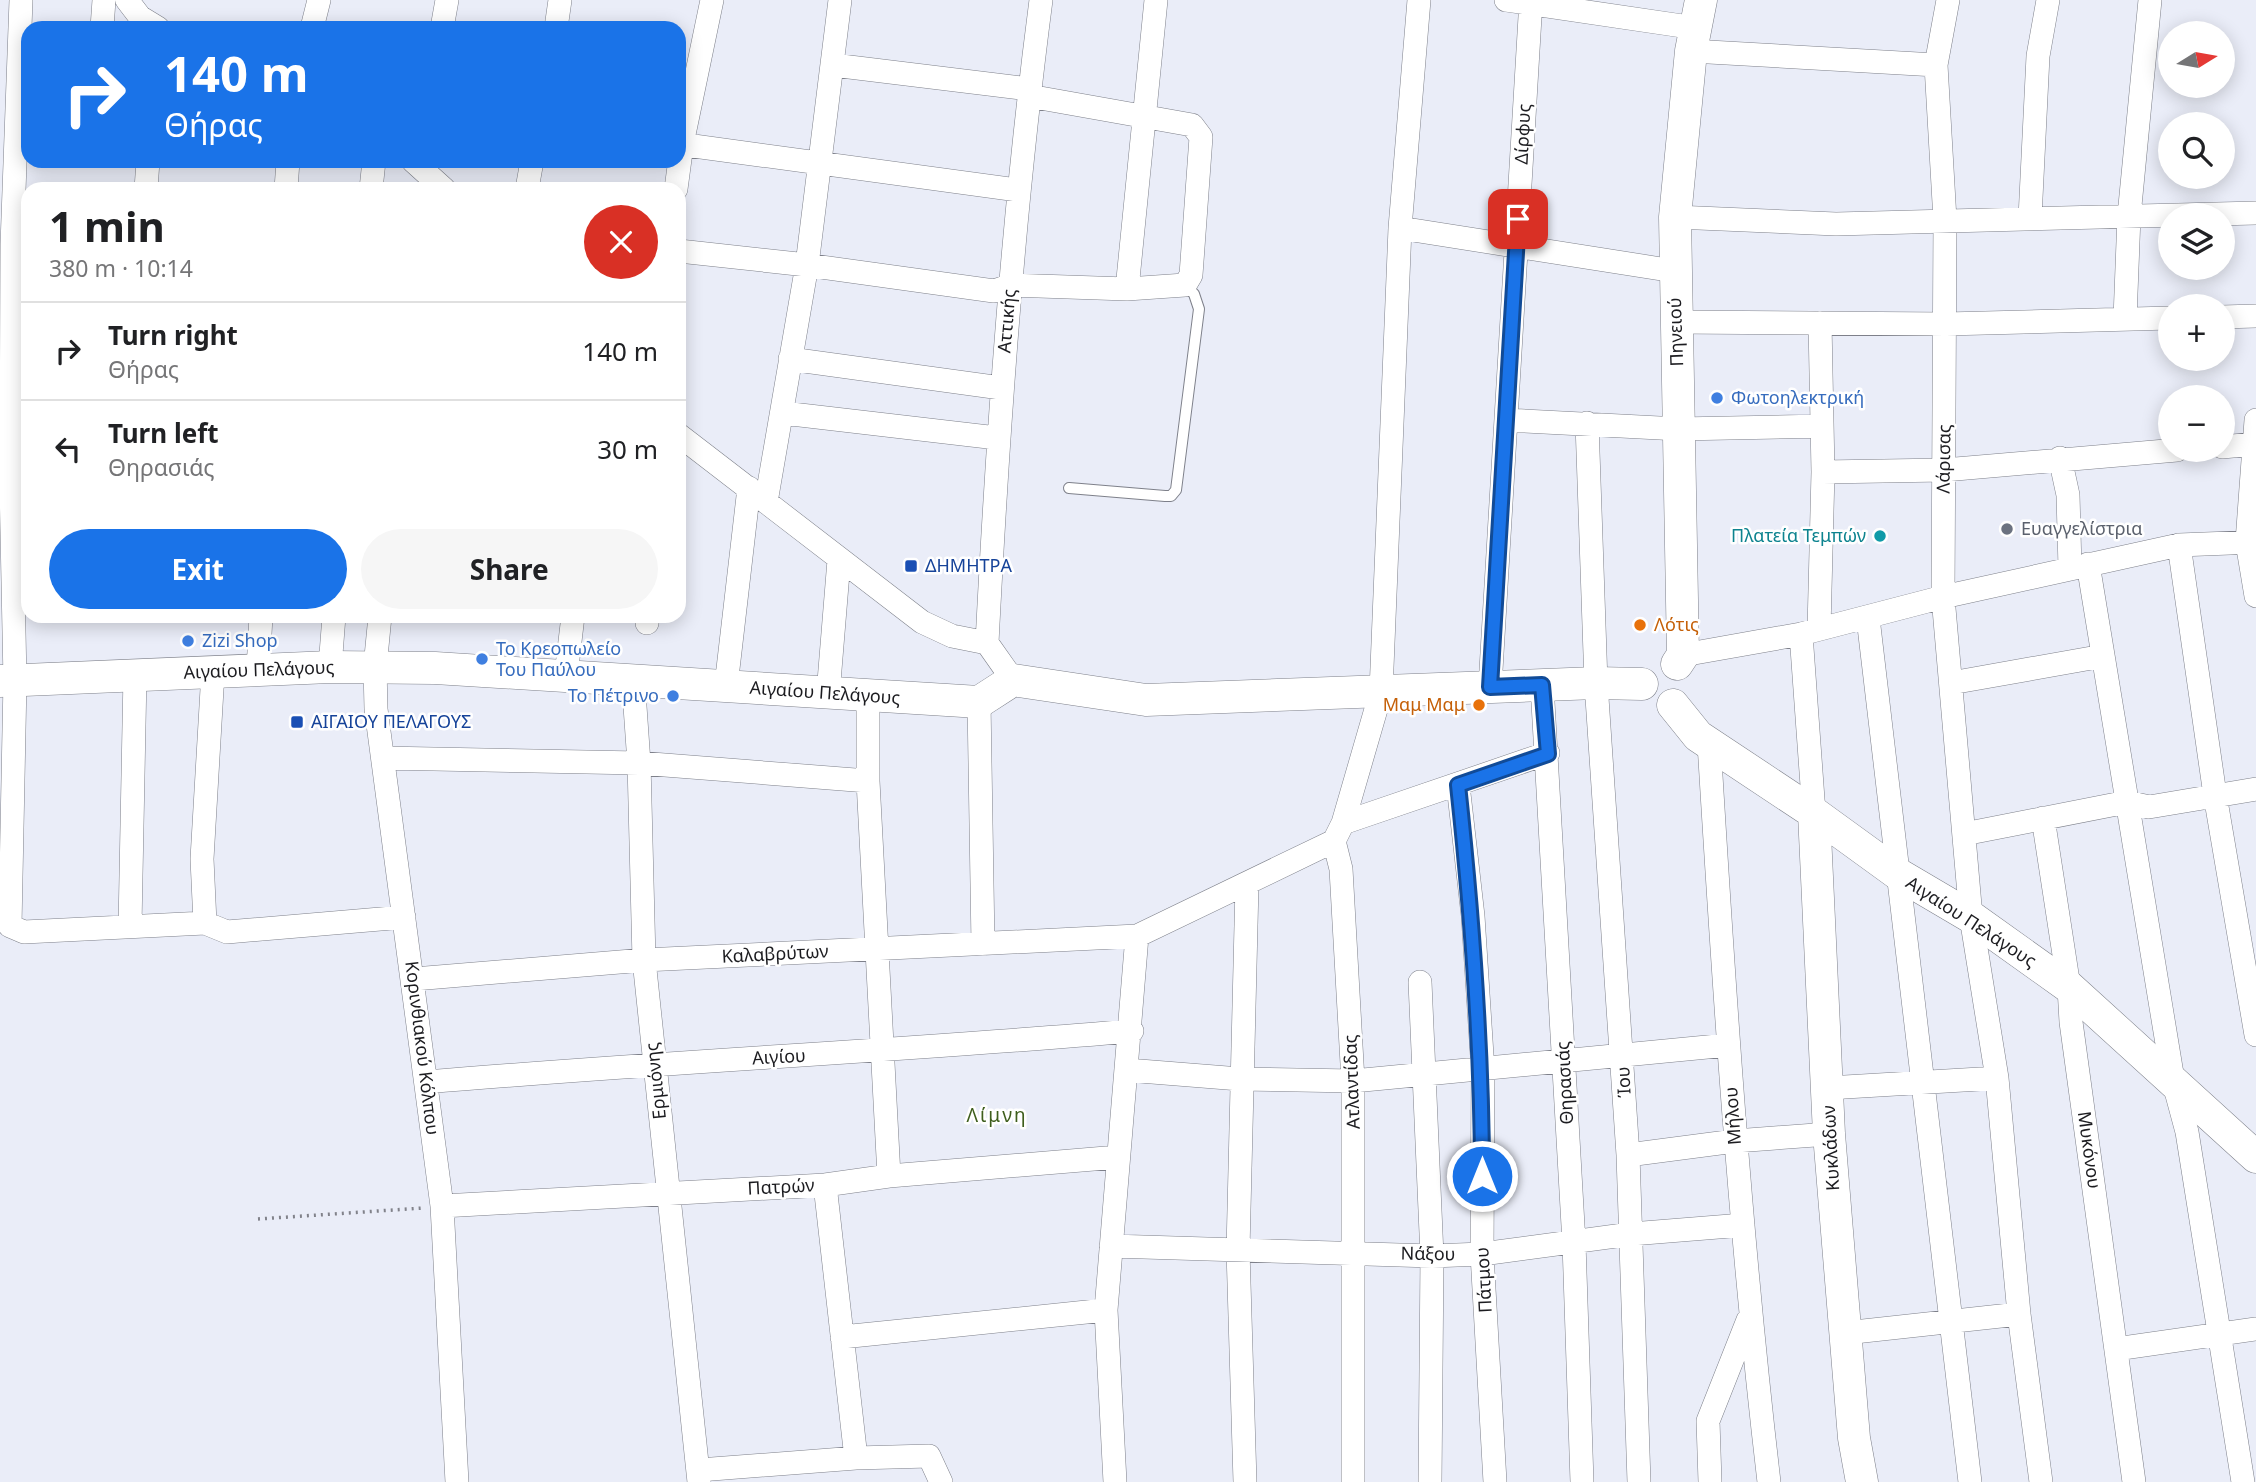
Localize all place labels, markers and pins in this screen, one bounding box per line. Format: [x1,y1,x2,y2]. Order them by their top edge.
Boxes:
pin [1488,189,1548,249]
place label: Φωτοηλεκτρική [1731,385,1864,409]
marker: Φωτοηλεκτρική [1709,390,1725,406]
place label: Ευαγγελίστρια [2021,516,2142,540]
marker: Ευαγγελίστρια [1999,521,2015,537]
place label: Πλατεία Τεμπών [1731,523,1866,547]
marker: Πλατεία Τεμπών [1872,528,1888,544]
place label: ΔΗΜΗΤΡΑ [925,553,1012,577]
marker: ΔΗΜΗΤΡΑ [903,558,919,574]
place label: Λότις [1654,612,1699,636]
marker: Λότις [1632,617,1648,633]
place label: Zizi Shop [202,628,278,652]
marker: Zizi Shop [180,633,196,649]
place label: Το Κρεοπωλείο Του Παύλου [496,636,621,681]
marker: Το Κρεοπωλείο Του Παύλου [474,651,490,667]
place label: Το Πέτρινο [568,683,659,707]
marker: Το Πέτρινο [665,688,681,704]
place label: Μαμ Μαμ [1383,692,1465,716]
marker: Μαμ Μαμ [1471,697,1487,713]
place label: ΑΙΓΑΙΟΥ ΠΕΛΑΓΟΥΣ [311,709,471,733]
marker: ΑΙΓΑΙΟΥ ΠΕΛΑΓΟΥΣ [289,714,305,730]

